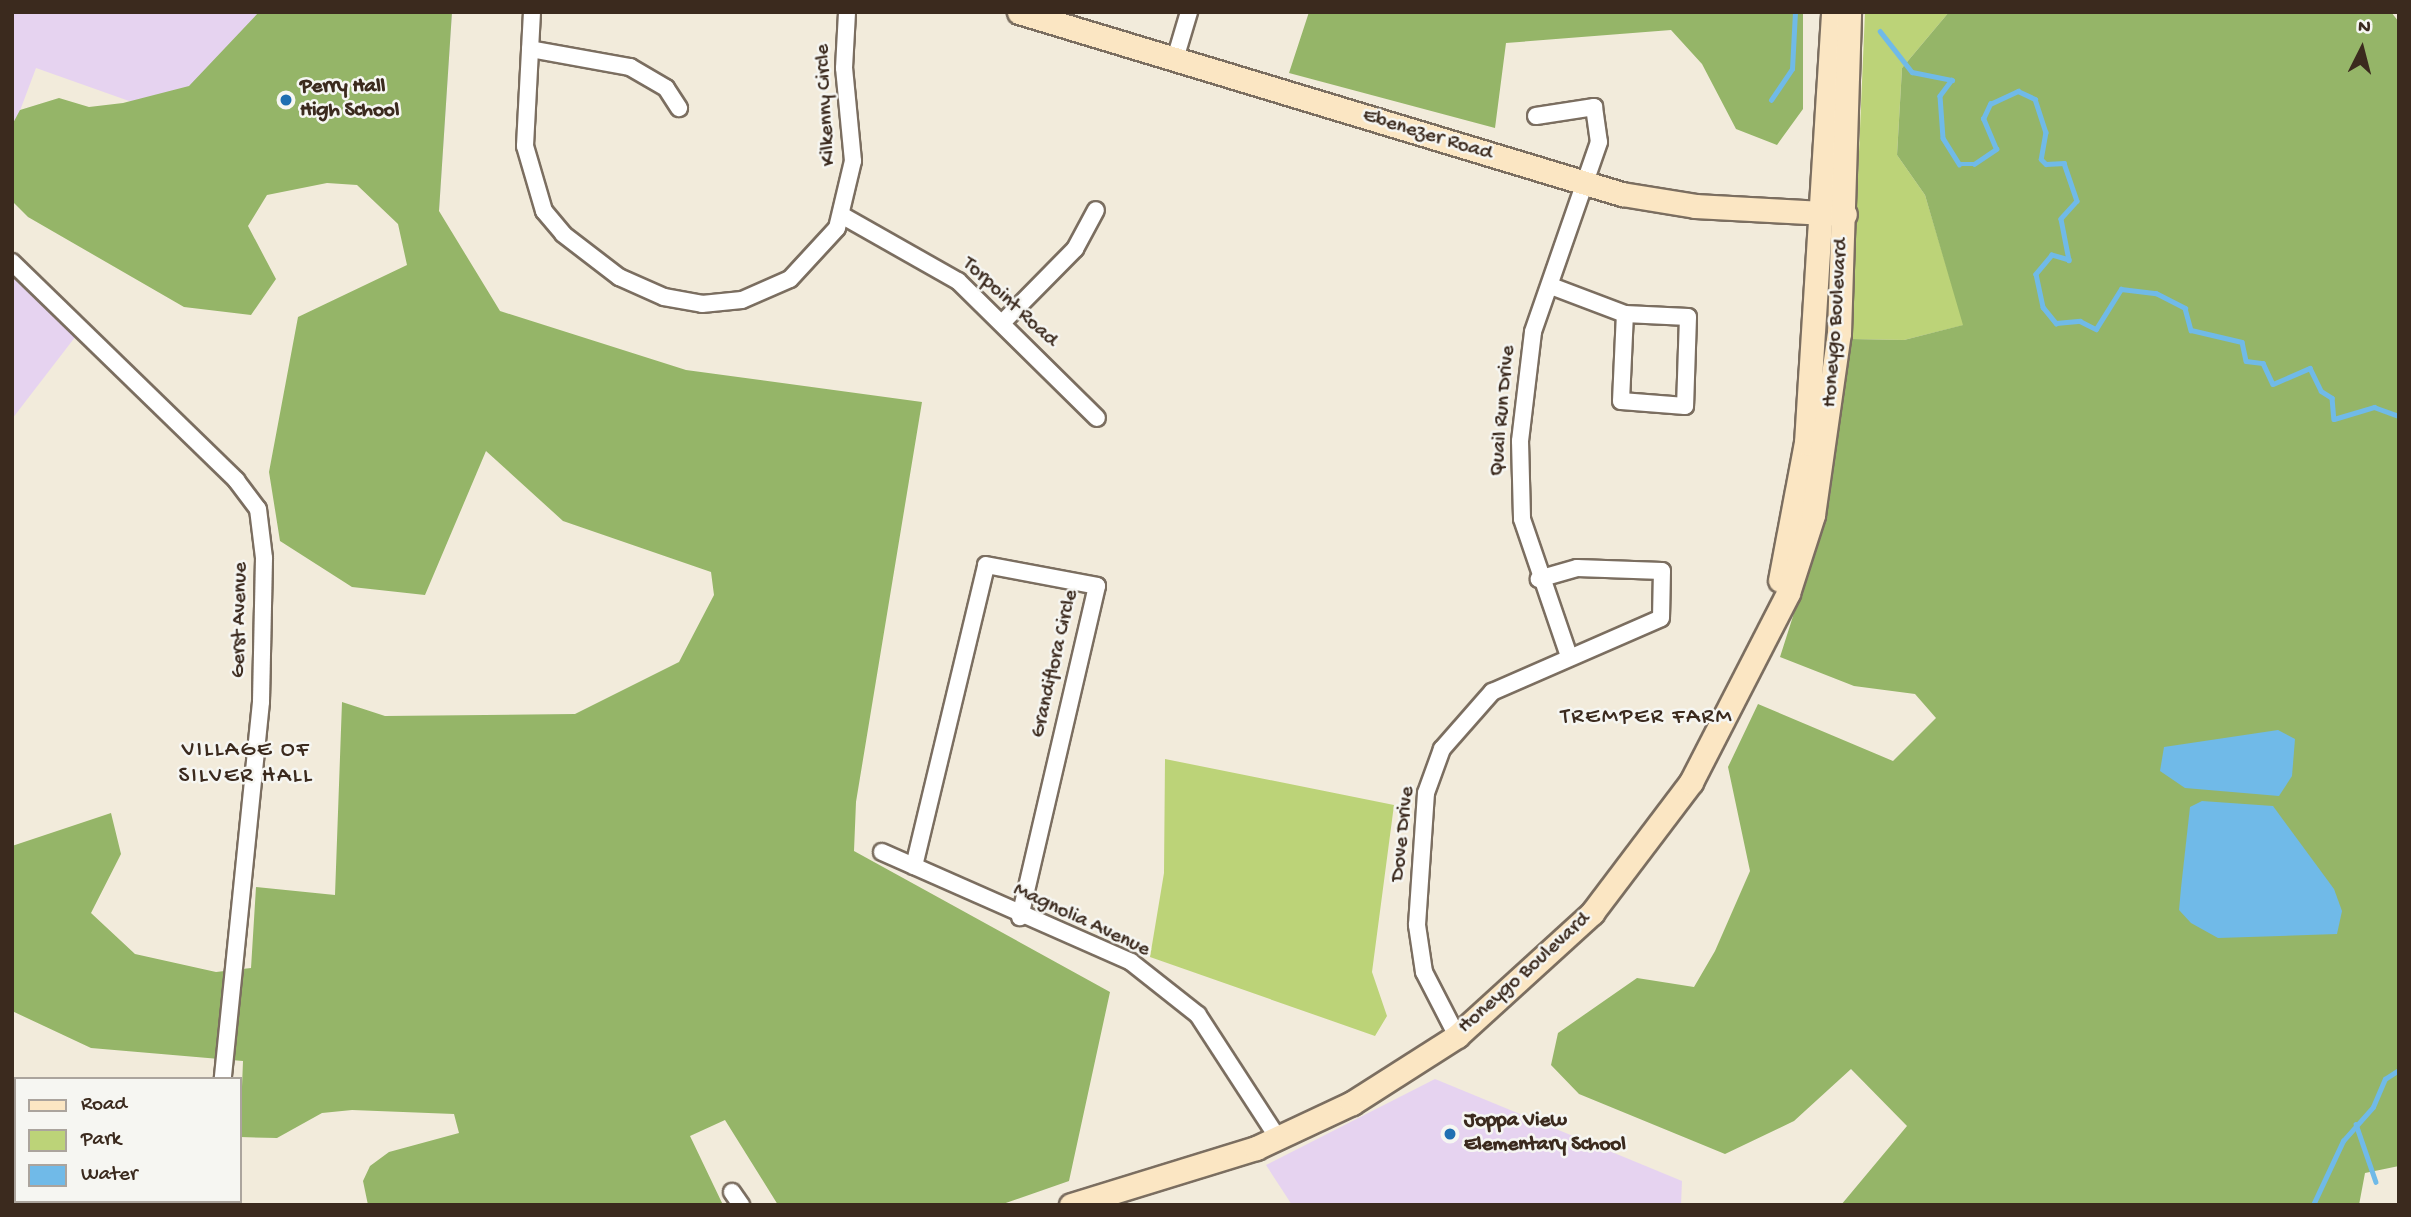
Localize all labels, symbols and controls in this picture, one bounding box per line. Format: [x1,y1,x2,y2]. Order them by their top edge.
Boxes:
north arrow [2327,14,2397,84]
text: N [2357,16,2372,40]
street label: Kilkenny Circle [811,43,843,167]
place label: Perry Hall High School [300,75,399,125]
marker: Perry Hall High School [278,92,294,108]
street label: Ebenezer Road [1359,104,1495,168]
street label: Honeygo Boulevard [1819,238,1855,408]
street label: Torpoint Road [956,252,1062,354]
street label: Quail Run Drive [1486,344,1522,478]
street label: Gerst Avenue [227,562,255,678]
street label: Grandiflora Circle [1027,588,1085,740]
district label: TREMPER FARM [1562,704,1732,732]
district label: VILLAGE OF SILVER HALL [180,737,312,791]
street label: Dove Drive [1386,785,1422,883]
street label: Magnolia Avenue [1009,878,1153,964]
street label: Honeygo Boulevard [1454,908,1596,1040]
legend [14,1077,242,1203]
text: Road [81,1093,127,1118]
place label: Joppa View Elementary School [1464,1109,1626,1159]
marker: Joppa View Elementary School [1442,1126,1458,1142]
text: Park [81,1128,121,1153]
text: Water [81,1163,137,1188]

